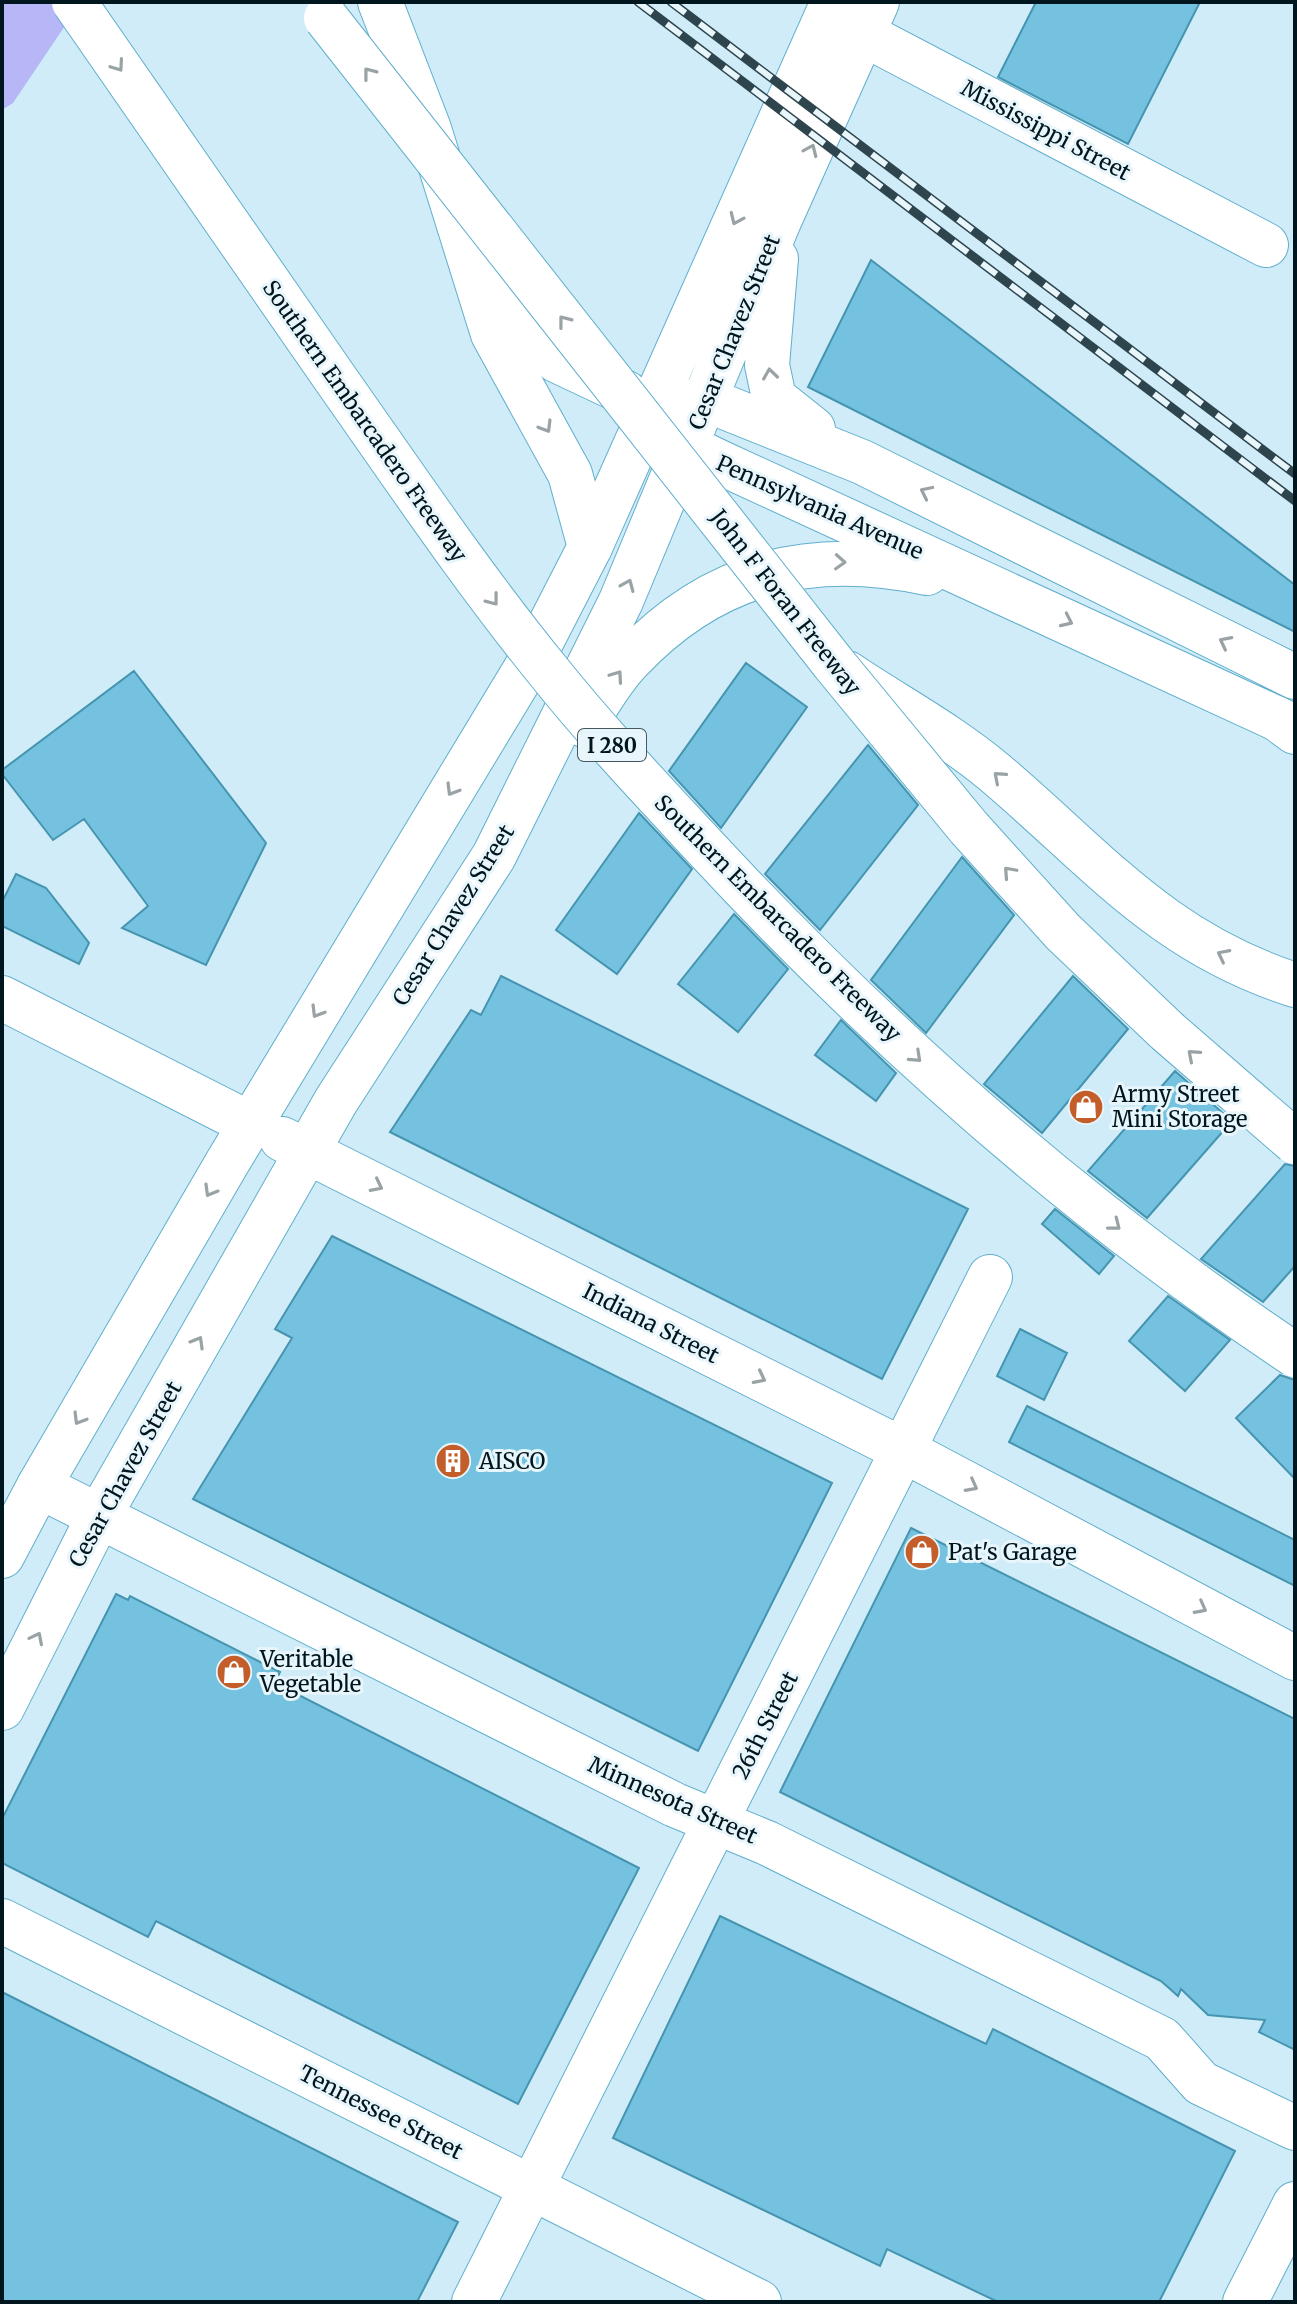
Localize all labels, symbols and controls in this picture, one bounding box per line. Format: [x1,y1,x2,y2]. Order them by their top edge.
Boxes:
one-way arrow [108,57,123,72]
one-way arrow [364,68,379,82]
street label: Mississippi Street [957,74,1136,187]
one-way arrow [801,144,817,158]
one-way arrow [730,211,746,225]
street label: Cesar Chavez Street [682,230,786,434]
street label: Southern Embarcadero Freeway [257,275,473,567]
one-way arrow [560,315,574,330]
one-way arrow [762,367,779,381]
one-way arrow [536,418,551,433]
street label: Pennsylvania Avenue [712,449,928,565]
one-way arrow [920,486,934,502]
street label: John F Foran Freeway [704,503,867,701]
one-way arrow [834,554,847,571]
one-way arrow [618,579,634,593]
one-way arrow [483,591,497,606]
one-way arrow [1059,611,1073,627]
one-way arrow [1219,636,1234,652]
one-way arrow [608,671,623,685]
road number: I 280 [578,729,646,761]
one-way arrow [993,772,1008,787]
one-way arrow [446,781,462,796]
street label: Southern Embarcadero Freeway [649,789,907,1047]
street label: Cesar Chavez Street [386,819,520,1011]
one-way arrow [1003,867,1018,881]
one-way arrow [1217,950,1232,965]
one-way arrow [312,1003,327,1018]
one-way arrow [907,1048,921,1063]
one-way arrow [1188,1050,1203,1064]
place label: Army Street Mini Storage [1111,1080,1248,1133]
shop icon: Army Street Mini Storage [1067,1088,1105,1126]
one-way arrow [369,1176,384,1192]
one-way arrow [204,1183,220,1197]
one-way arrow [1106,1215,1121,1229]
street label: Indiana Street [578,1277,724,1370]
one-way arrow [188,1336,204,1351]
one-way arrow [751,1368,766,1384]
street label: Cesar Chavez Street [62,1376,188,1572]
one-way arrow [73,1410,88,1425]
building icon: AISCO [434,1442,472,1480]
place label: AISCO [478,1447,546,1475]
one-way arrow [963,1477,978,1492]
shop icon: Pat's Garage [903,1533,941,1571]
place label: Pat's Garage [948,1538,1077,1566]
one-way arrow [1193,1599,1208,1614]
one-way arrow [27,1631,43,1646]
place label: Veritable Vegetable [259,1645,361,1698]
shop icon: Veritable Vegetable [215,1653,253,1691]
street label: 26th Street [726,1666,804,1783]
street label: Minnesota Street [584,1750,762,1850]
street label: Tennessee Street [294,2059,468,2166]

